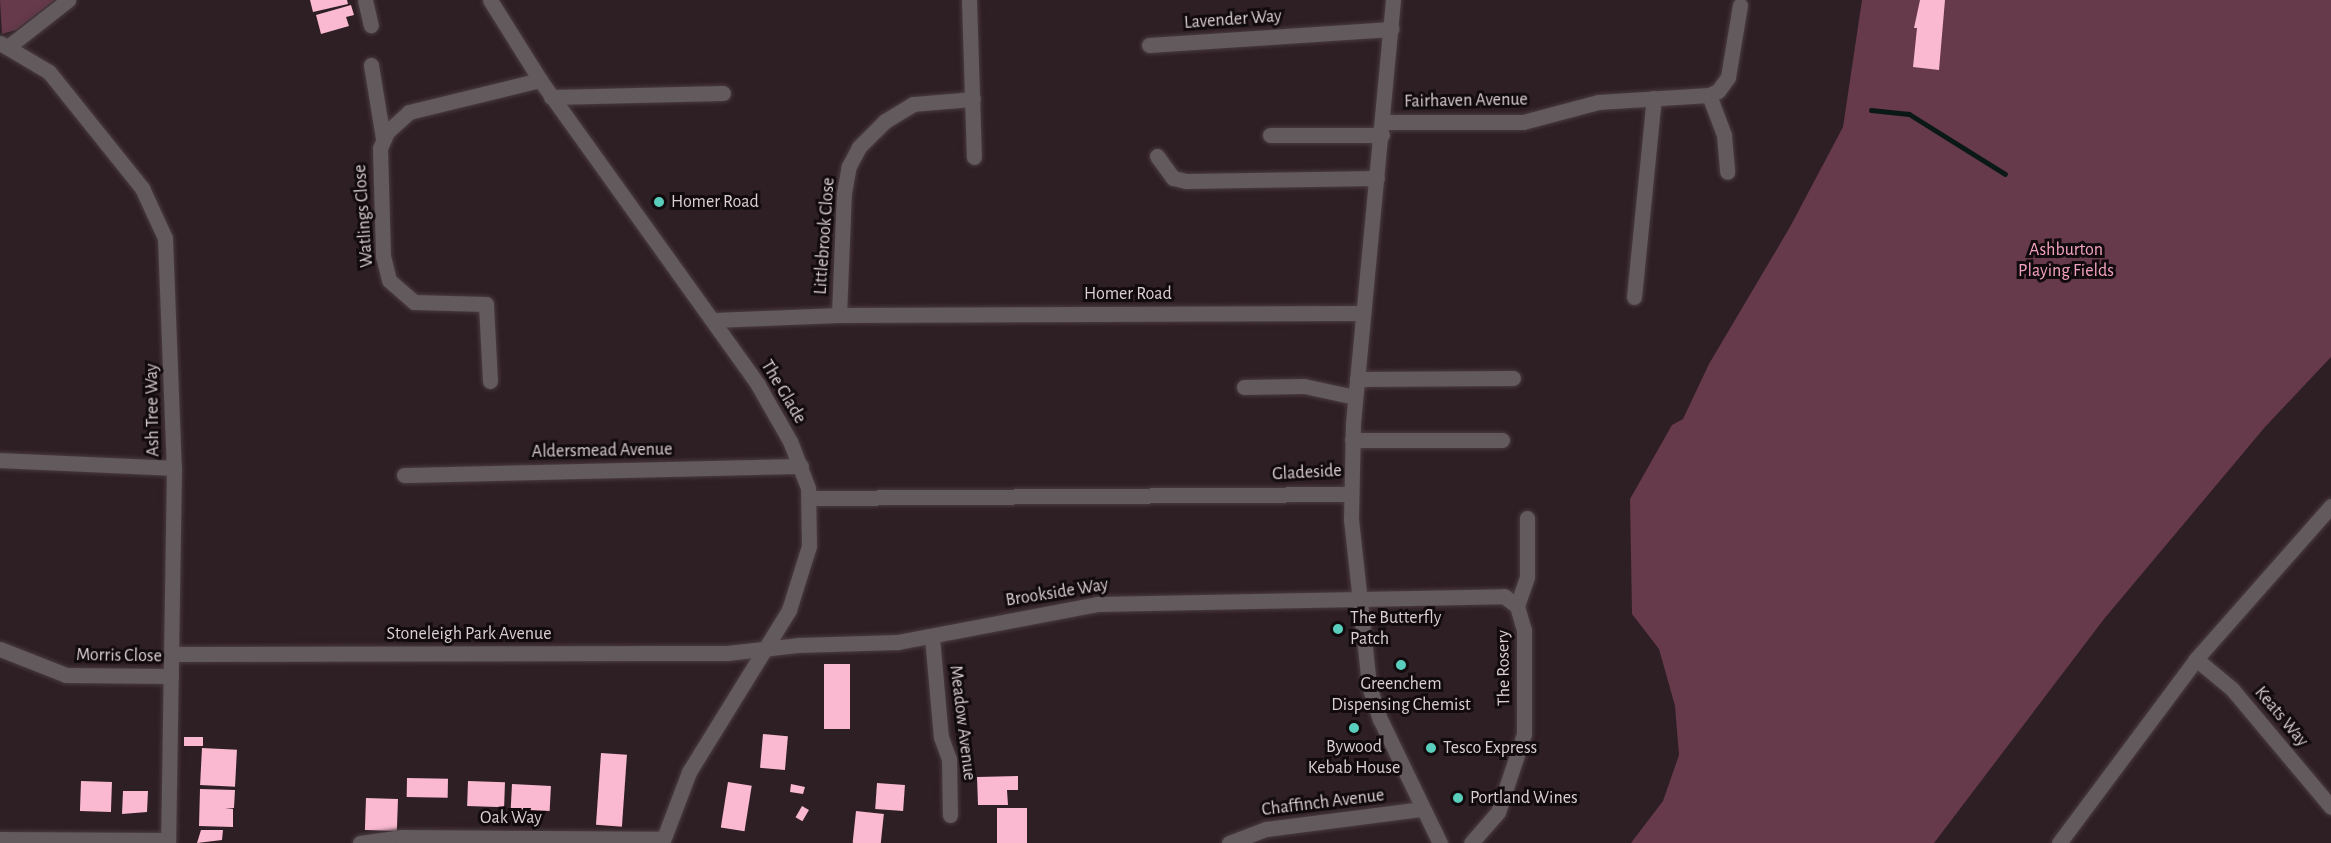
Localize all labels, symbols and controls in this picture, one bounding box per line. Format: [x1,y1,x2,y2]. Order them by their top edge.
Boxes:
street label: Lavender Way [1183,6,1283,34]
street label: Fairhaven Avenue [1404,89,1528,113]
street label: Watlings Close [350,164,378,268]
street label: Littlebrook Close [810,177,840,295]
place label: Homer Road [671,191,759,213]
marker: Homer Road [652,195,666,209]
park label: Ashburton Playing Fields [2018,240,2114,282]
street label: Homer Road [1084,283,1172,305]
street label: The Glade [756,356,810,428]
street label: Ash Tree Way [141,363,165,457]
street label: Aldersmead Avenue [531,439,673,463]
street label: Gladeside [1272,460,1342,486]
street label: Brookside Way [1004,574,1110,612]
place label: The Butterfly Patch [1350,608,1441,650]
marker: The Butterfly Patch [1331,622,1345,636]
street label: Stoneleigh Park Avenue [387,623,551,645]
street label: The Rosery [1493,630,1515,706]
street label: Morris Close [76,644,162,668]
marker: Greenchem Dispensing Chemist [1394,658,1408,672]
street label: Meadow Avenue [944,664,980,782]
place label: Greenchem Dispensing Chemist [1331,674,1471,716]
street label: Keats Way [2249,682,2313,752]
marker: Bywood Kebab House [1347,721,1361,735]
place label: Bywood Kebab House [1308,737,1400,780]
place label: Tesco Express [1443,737,1537,759]
marker: Tesco Express [1424,741,1438,755]
street label: Chaffinch Avenue [1260,785,1386,821]
place label: Portland Wines [1470,787,1578,809]
marker: Portland Wines [1451,791,1465,805]
street label: Oak Way [480,807,542,829]

